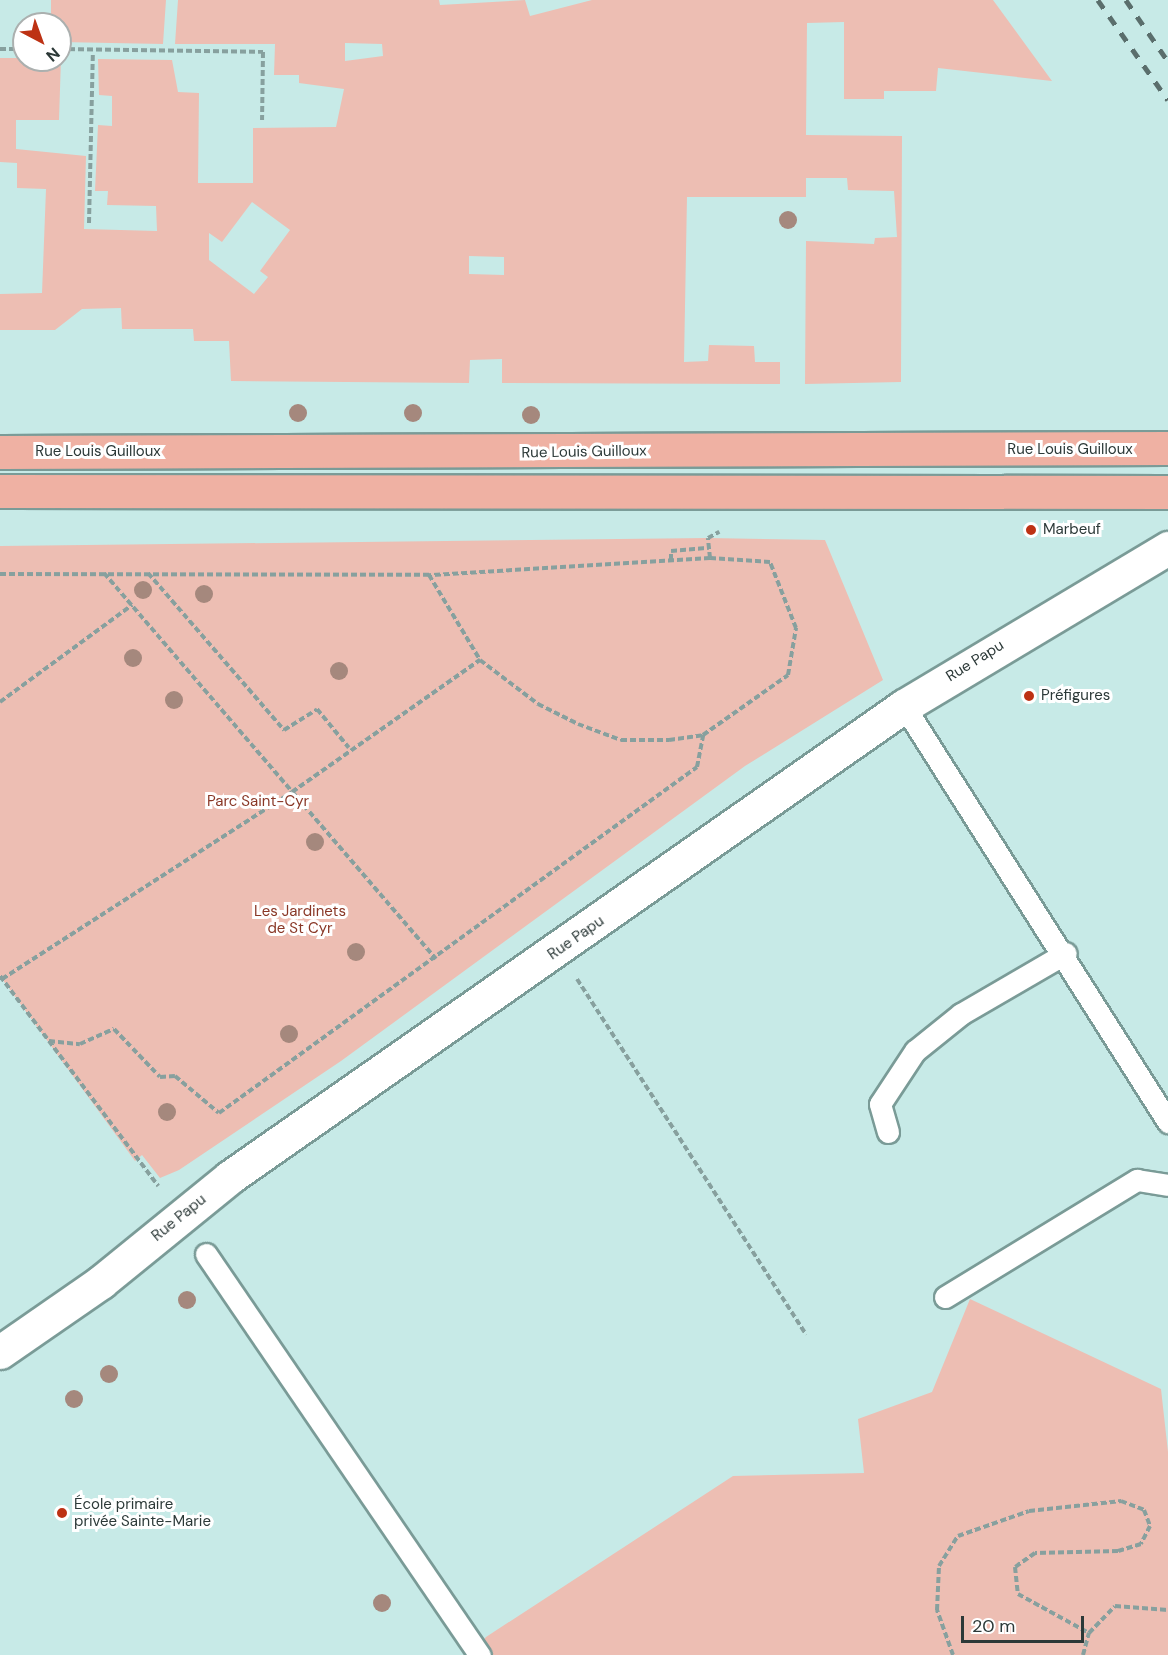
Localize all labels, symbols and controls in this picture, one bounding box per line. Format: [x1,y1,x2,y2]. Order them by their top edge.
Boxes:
north arrow [12,12,72,72]
text: N [42,43,64,66]
street label: Rue Louis Guilloux [1007,441,1133,459]
street label: Rue Louis Guilloux [521,442,647,462]
street label: Rue Louis Guilloux [35,443,161,461]
place label: Marbeuf [1043,521,1101,539]
marker: Marbeuf [1024,523,1038,537]
street label: Rue Papu [943,636,1007,686]
place label: Préfigures [1041,687,1110,705]
marker: Préfigures [1022,689,1036,703]
park label: Parc Saint-Cyr [207,793,309,811]
park label: Les Jardinets de St Cyr [254,902,346,937]
street label: Rue Papu [544,912,608,964]
street label: Rue Papu [148,1191,210,1245]
place label: École primaire privée Sainte-Marie [74,1495,211,1530]
marker: École primaire privée Sainte-Marie [55,1506,69,1520]
scale bar [964,1604,1087,1642]
text: 20 m [972,1614,1015,1638]

